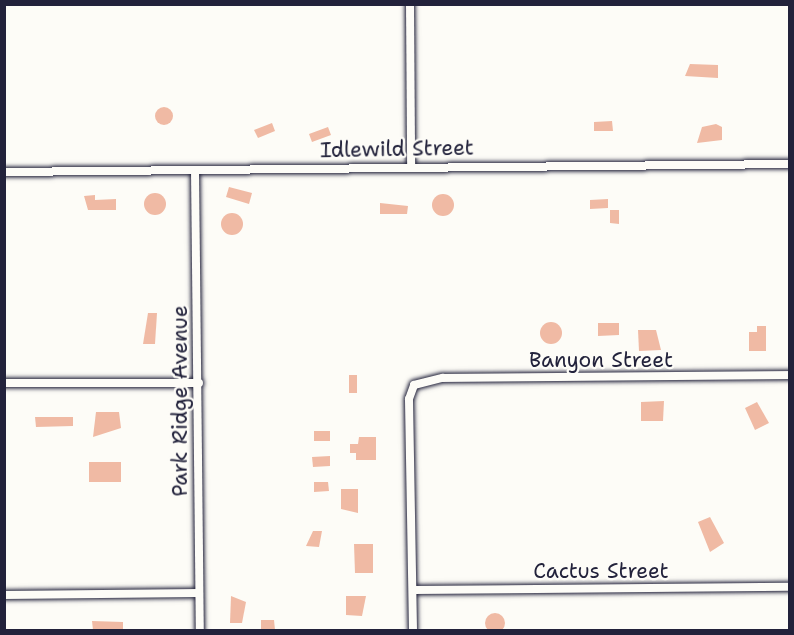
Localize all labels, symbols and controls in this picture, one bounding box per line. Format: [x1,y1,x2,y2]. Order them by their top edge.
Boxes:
street label: Idlewild Street [320,135,474,163]
street label: Park Ridge Avenue [167,305,193,497]
street label: Banyon Street [529,347,673,373]
street label: Cactus Street [533,558,669,584]

